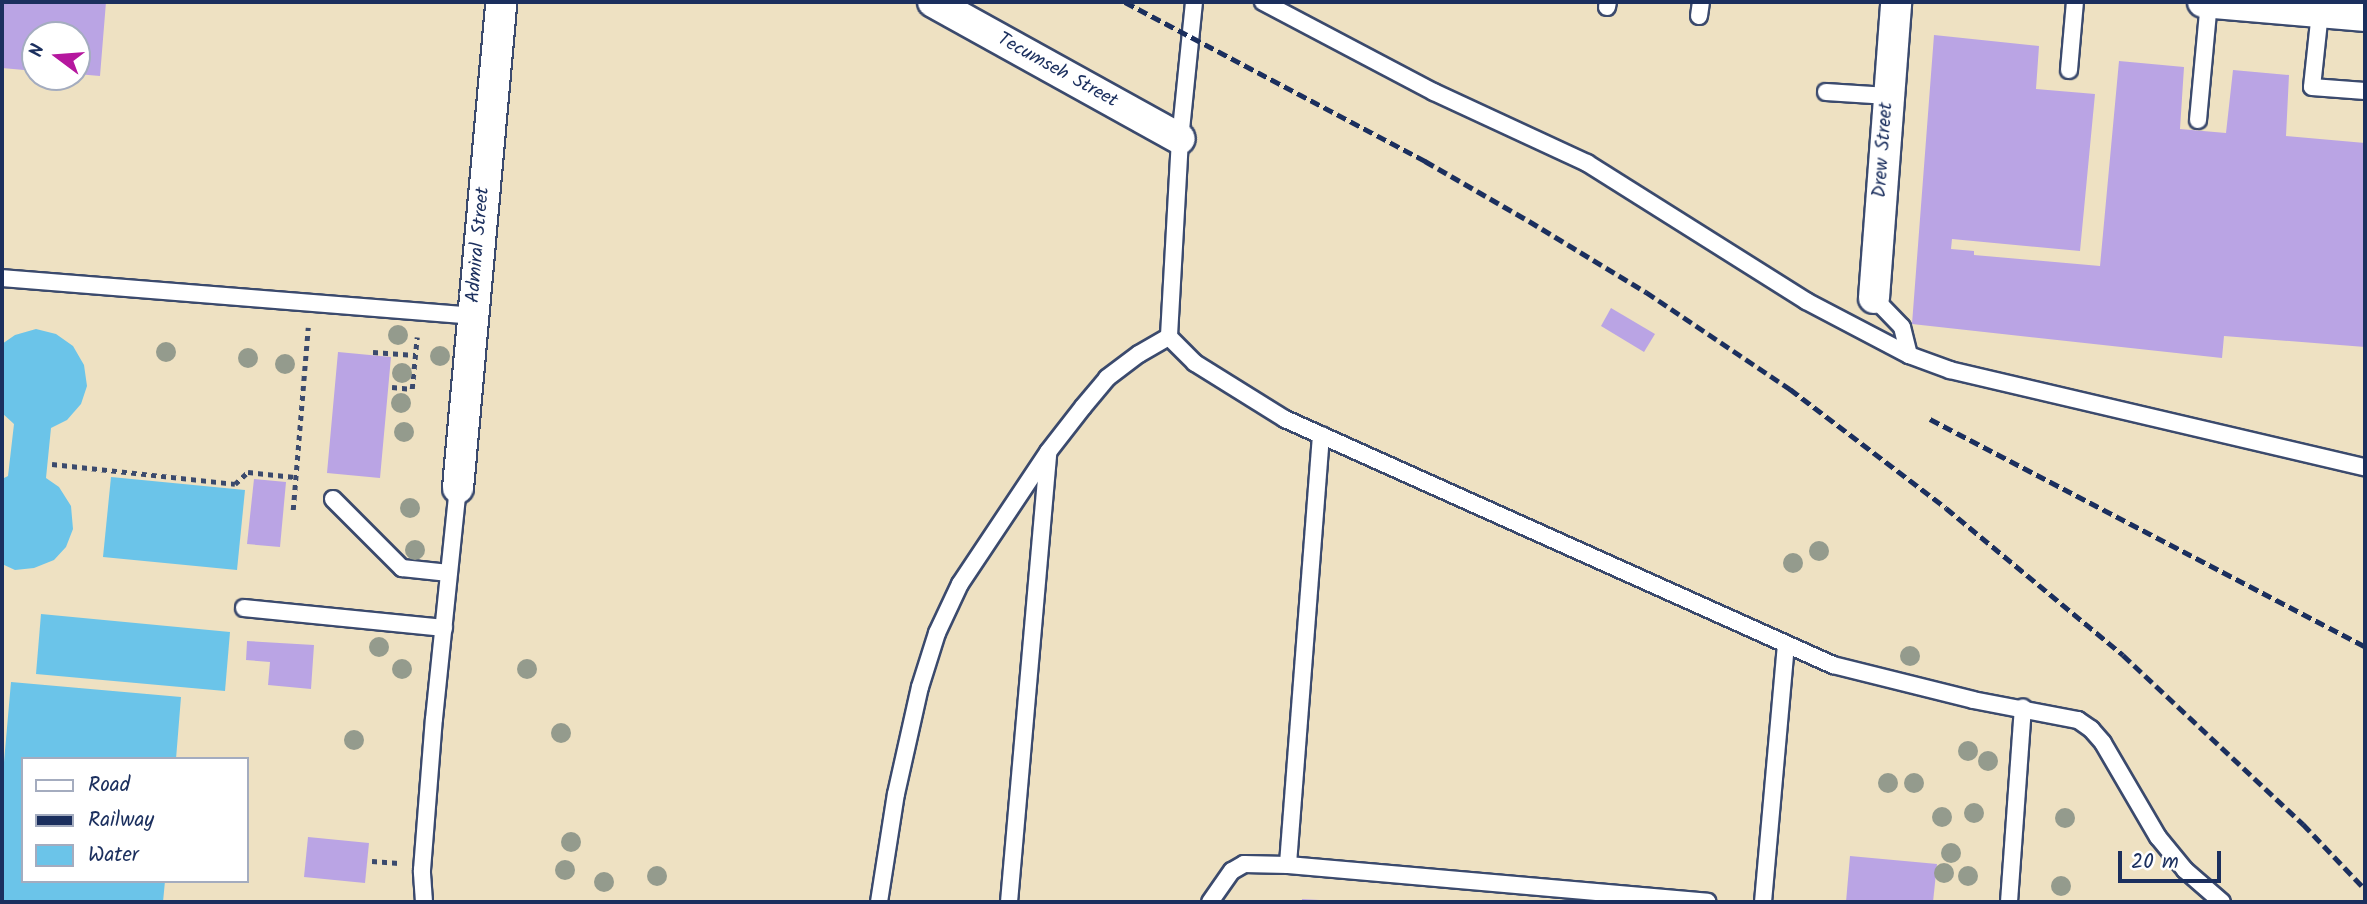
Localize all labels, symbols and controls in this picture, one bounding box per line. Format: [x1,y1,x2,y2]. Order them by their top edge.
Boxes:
north arrow [21,21,91,91]
street label: Tecumseh Street [993,29,1121,113]
text: N [22,41,54,61]
street label: Drew Street [1869,101,1899,199]
street label: Admiral Street [463,186,495,304]
legend [21,757,248,883]
text: Road [88,769,130,802]
text: Railway [88,804,154,837]
scale bar [2122,838,2225,882]
text: Water [88,839,139,872]
text: 20 m [2131,846,2179,879]

